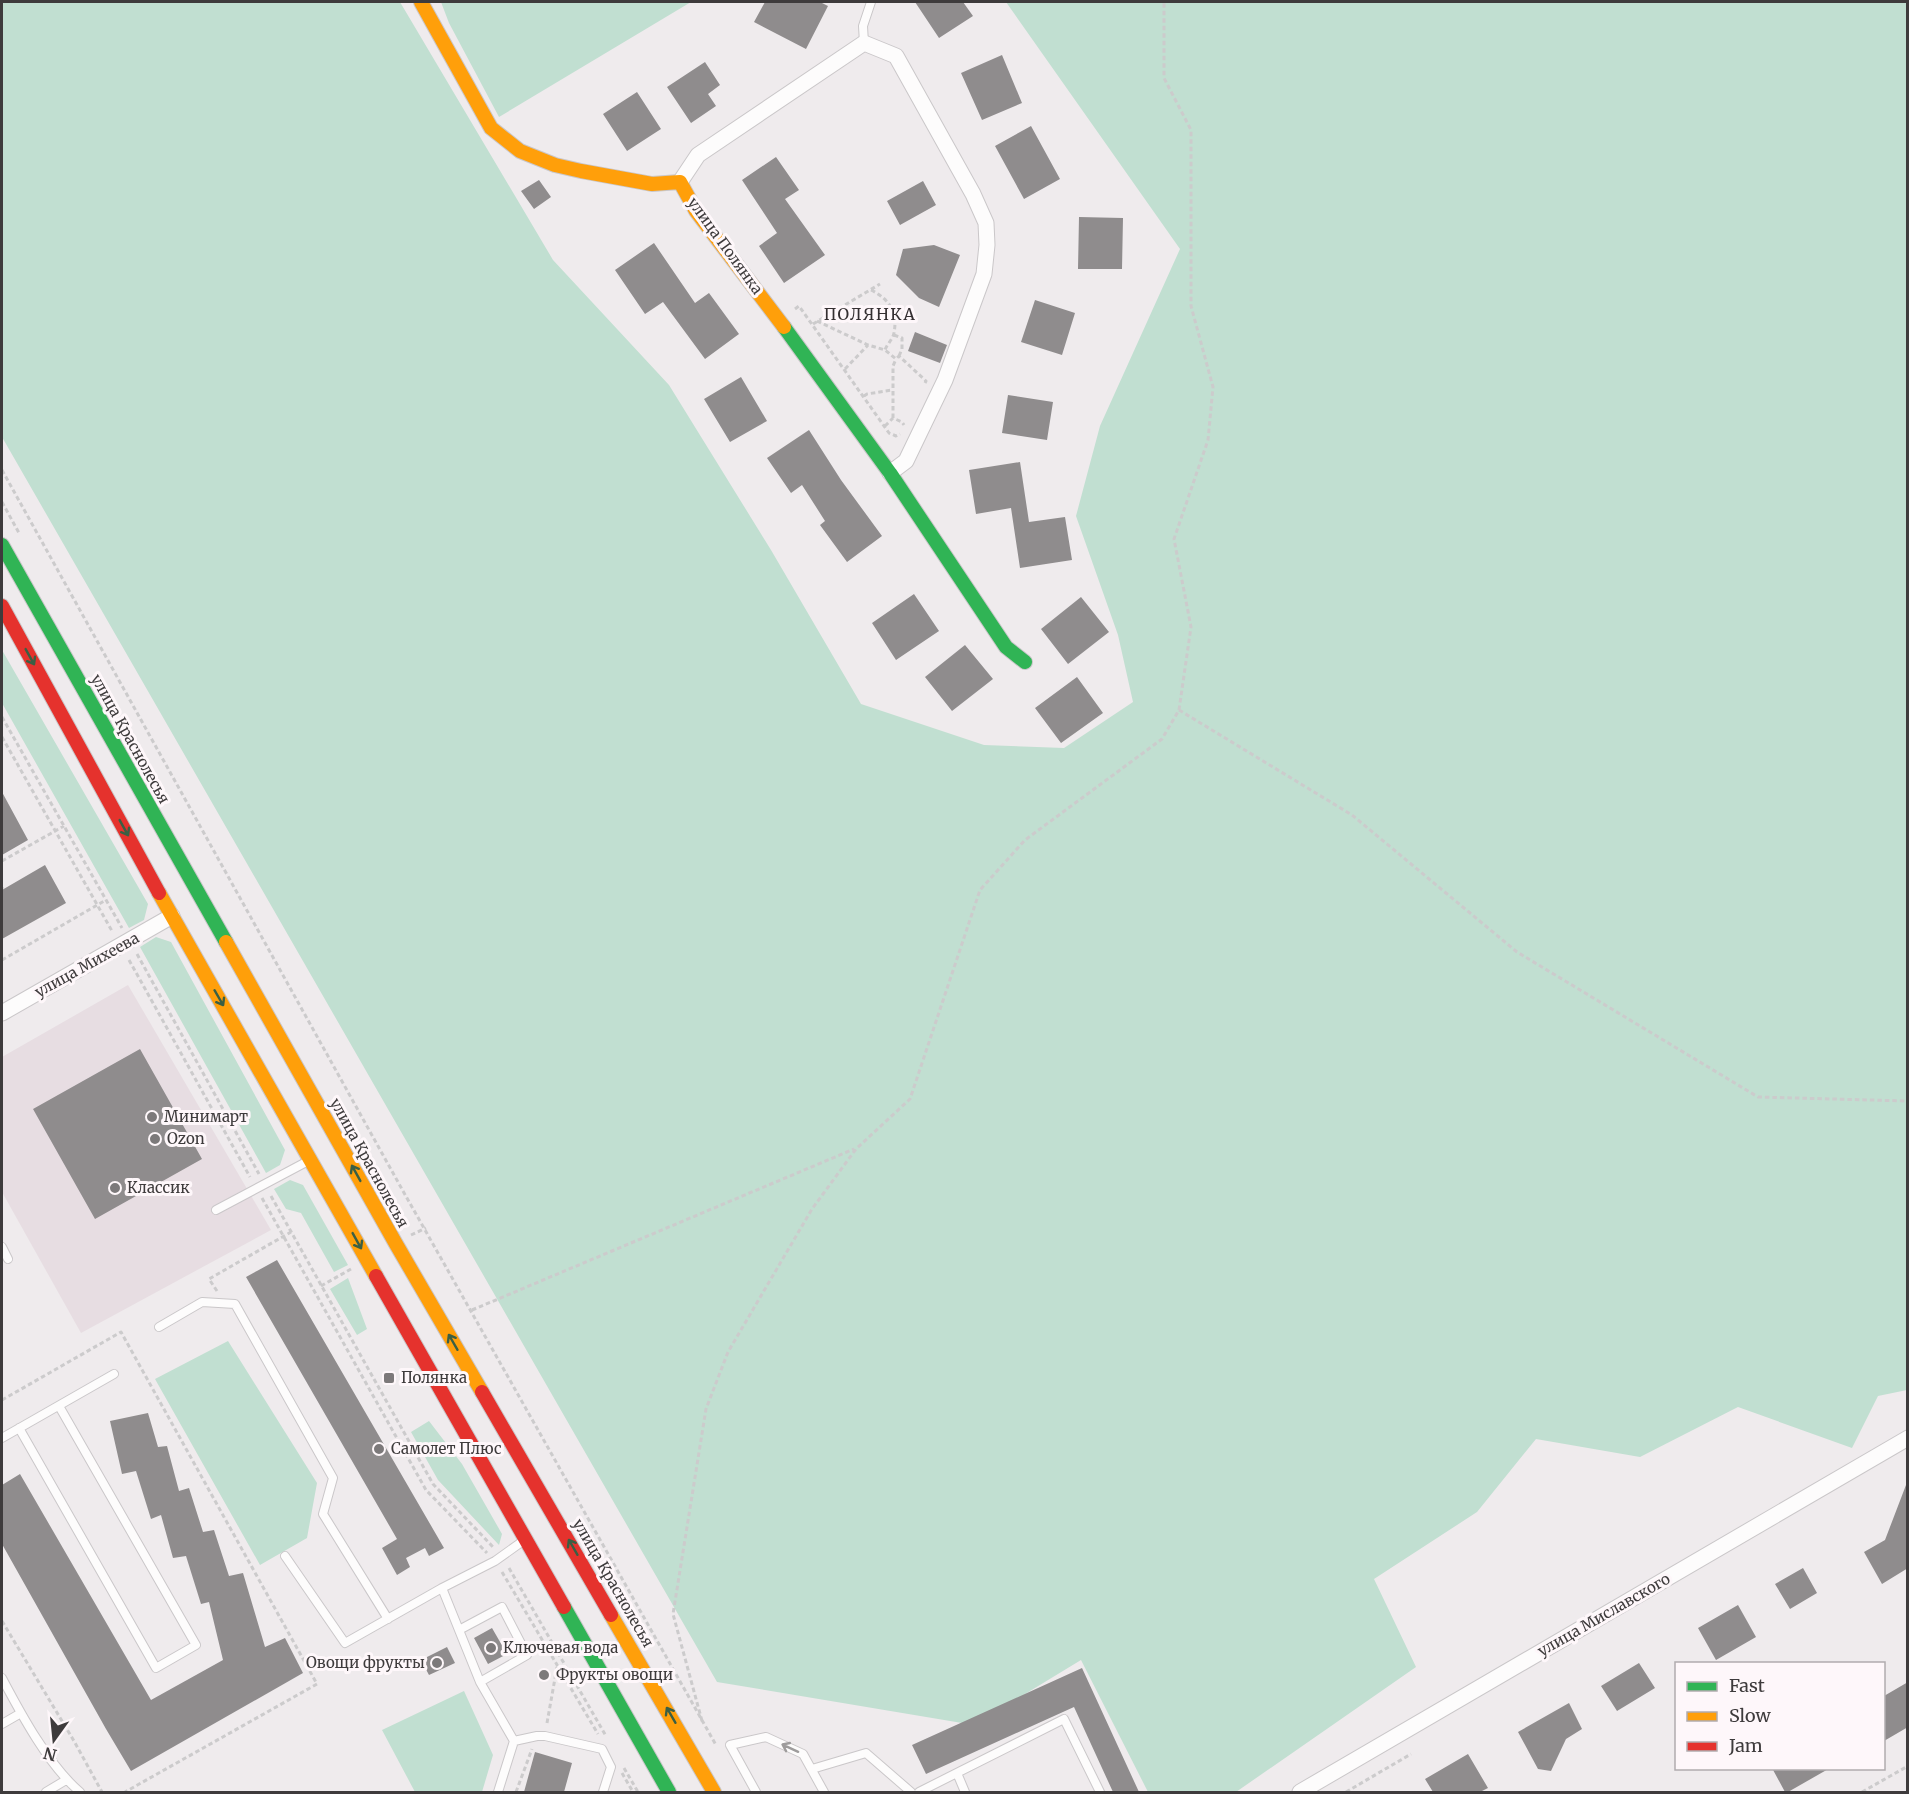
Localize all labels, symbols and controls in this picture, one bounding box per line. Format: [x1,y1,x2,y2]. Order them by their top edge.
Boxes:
street label: улица Полянка [684,193,767,298]
district label: ПОЛЯНКА [824,304,916,324]
one-way arrow [25,648,36,666]
street label: улица Краснолесья [87,671,174,807]
one-way arrow [118,819,130,836]
street label: улица Михеева [31,928,142,1001]
one-way arrow [214,989,226,1006]
street label: улица Краснолесья [326,1095,413,1231]
place label: Минимарт [164,1107,248,1126]
marker: Минимарт [145,1110,159,1124]
place label: Ozon [167,1129,205,1148]
marker: Ozon [148,1132,162,1146]
one-way arrow [350,1165,362,1182]
place label: Классик [127,1178,190,1197]
marker: Классик [108,1181,122,1195]
one-way arrow [351,1232,363,1249]
one-way arrow [447,1334,459,1351]
place label: Полянка [401,1368,467,1387]
marker: Полянка [382,1371,396,1385]
place label: Самолет Плюс [391,1439,502,1458]
marker: Самолет Плюс [372,1442,386,1456]
street label: улица Краснолесья [569,1515,658,1650]
one-way arrow [566,1539,578,1556]
street label: улица Миславского [1534,1569,1674,1660]
place label: Ключевая вода [503,1638,618,1657]
marker: Ключевая вода [484,1641,498,1655]
place label: Овощи фрукты [306,1653,425,1672]
marker: Овощи фрукты [430,1656,444,1670]
legend [1675,1662,1885,1770]
place label: Фрукты овощи [556,1665,673,1684]
marker: Фрукты овощи [537,1668,551,1682]
text: Fast [1729,1674,1765,1697]
text: Slow [1729,1704,1772,1727]
one-way arrow [664,1707,676,1724]
north arrow [24,1710,84,1770]
text: Jam [1728,1734,1763,1757]
one-way arrow [781,1741,799,1753]
text: N [41,1743,59,1766]

